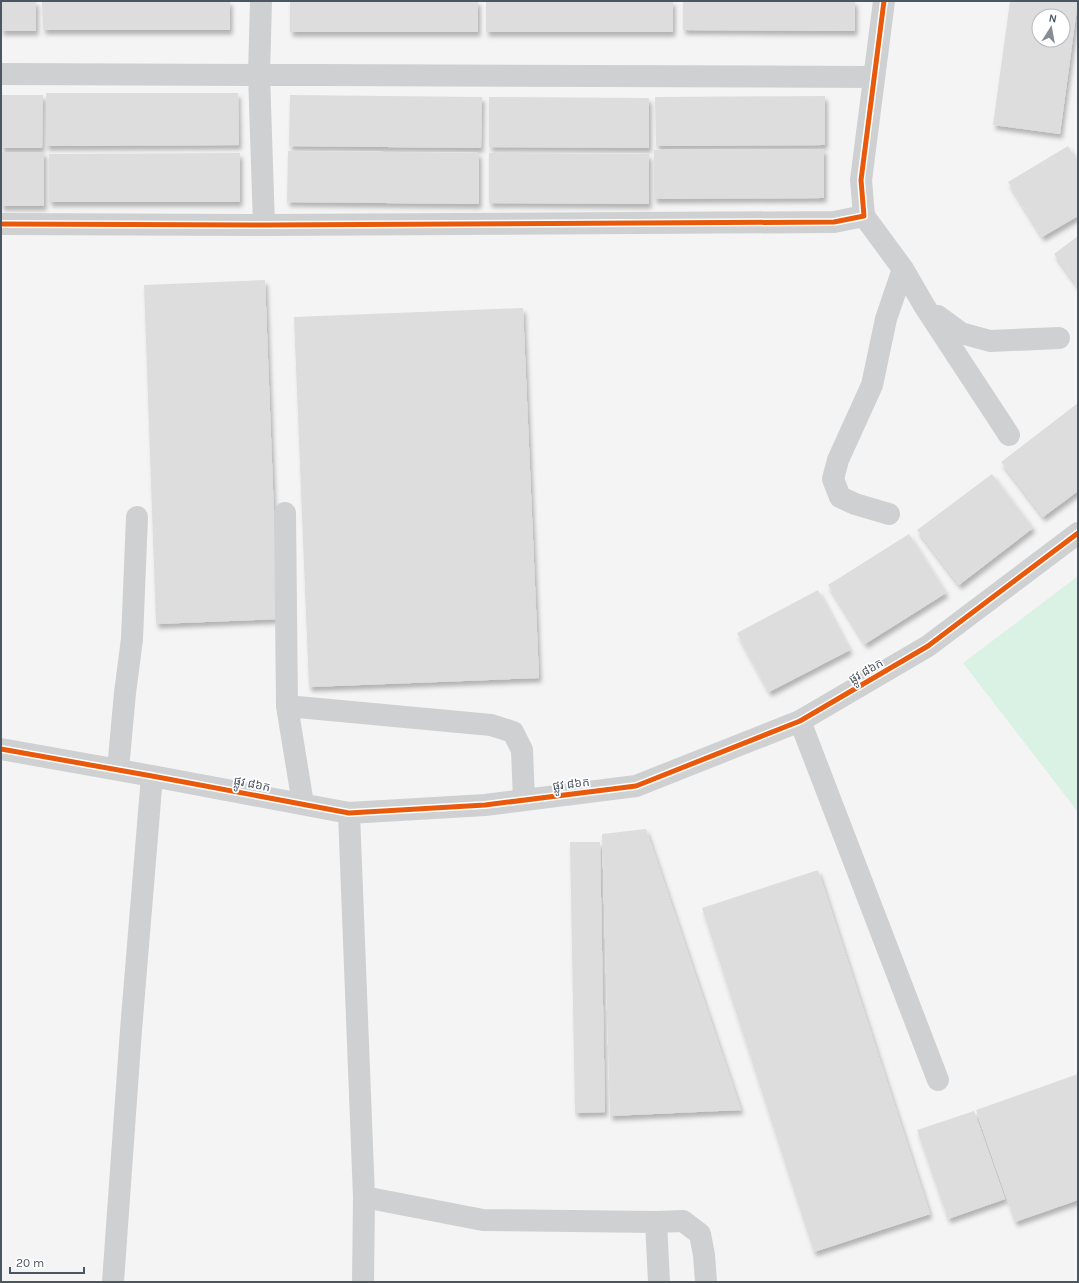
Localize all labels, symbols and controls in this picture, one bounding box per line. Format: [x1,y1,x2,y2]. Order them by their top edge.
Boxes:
north arrow [1031,8,1071,48]
text: N [1048,12,1058,26]
street label: ផ្លូវ ៨៦ក [846,656,887,689]
street label: ផ្លូវ ៨៦ក [232,774,272,798]
street label: ផ្លូវ ៨៦ក [552,775,591,797]
scale bar [10,1249,84,1275]
text: 20 m [16,1256,44,1270]

